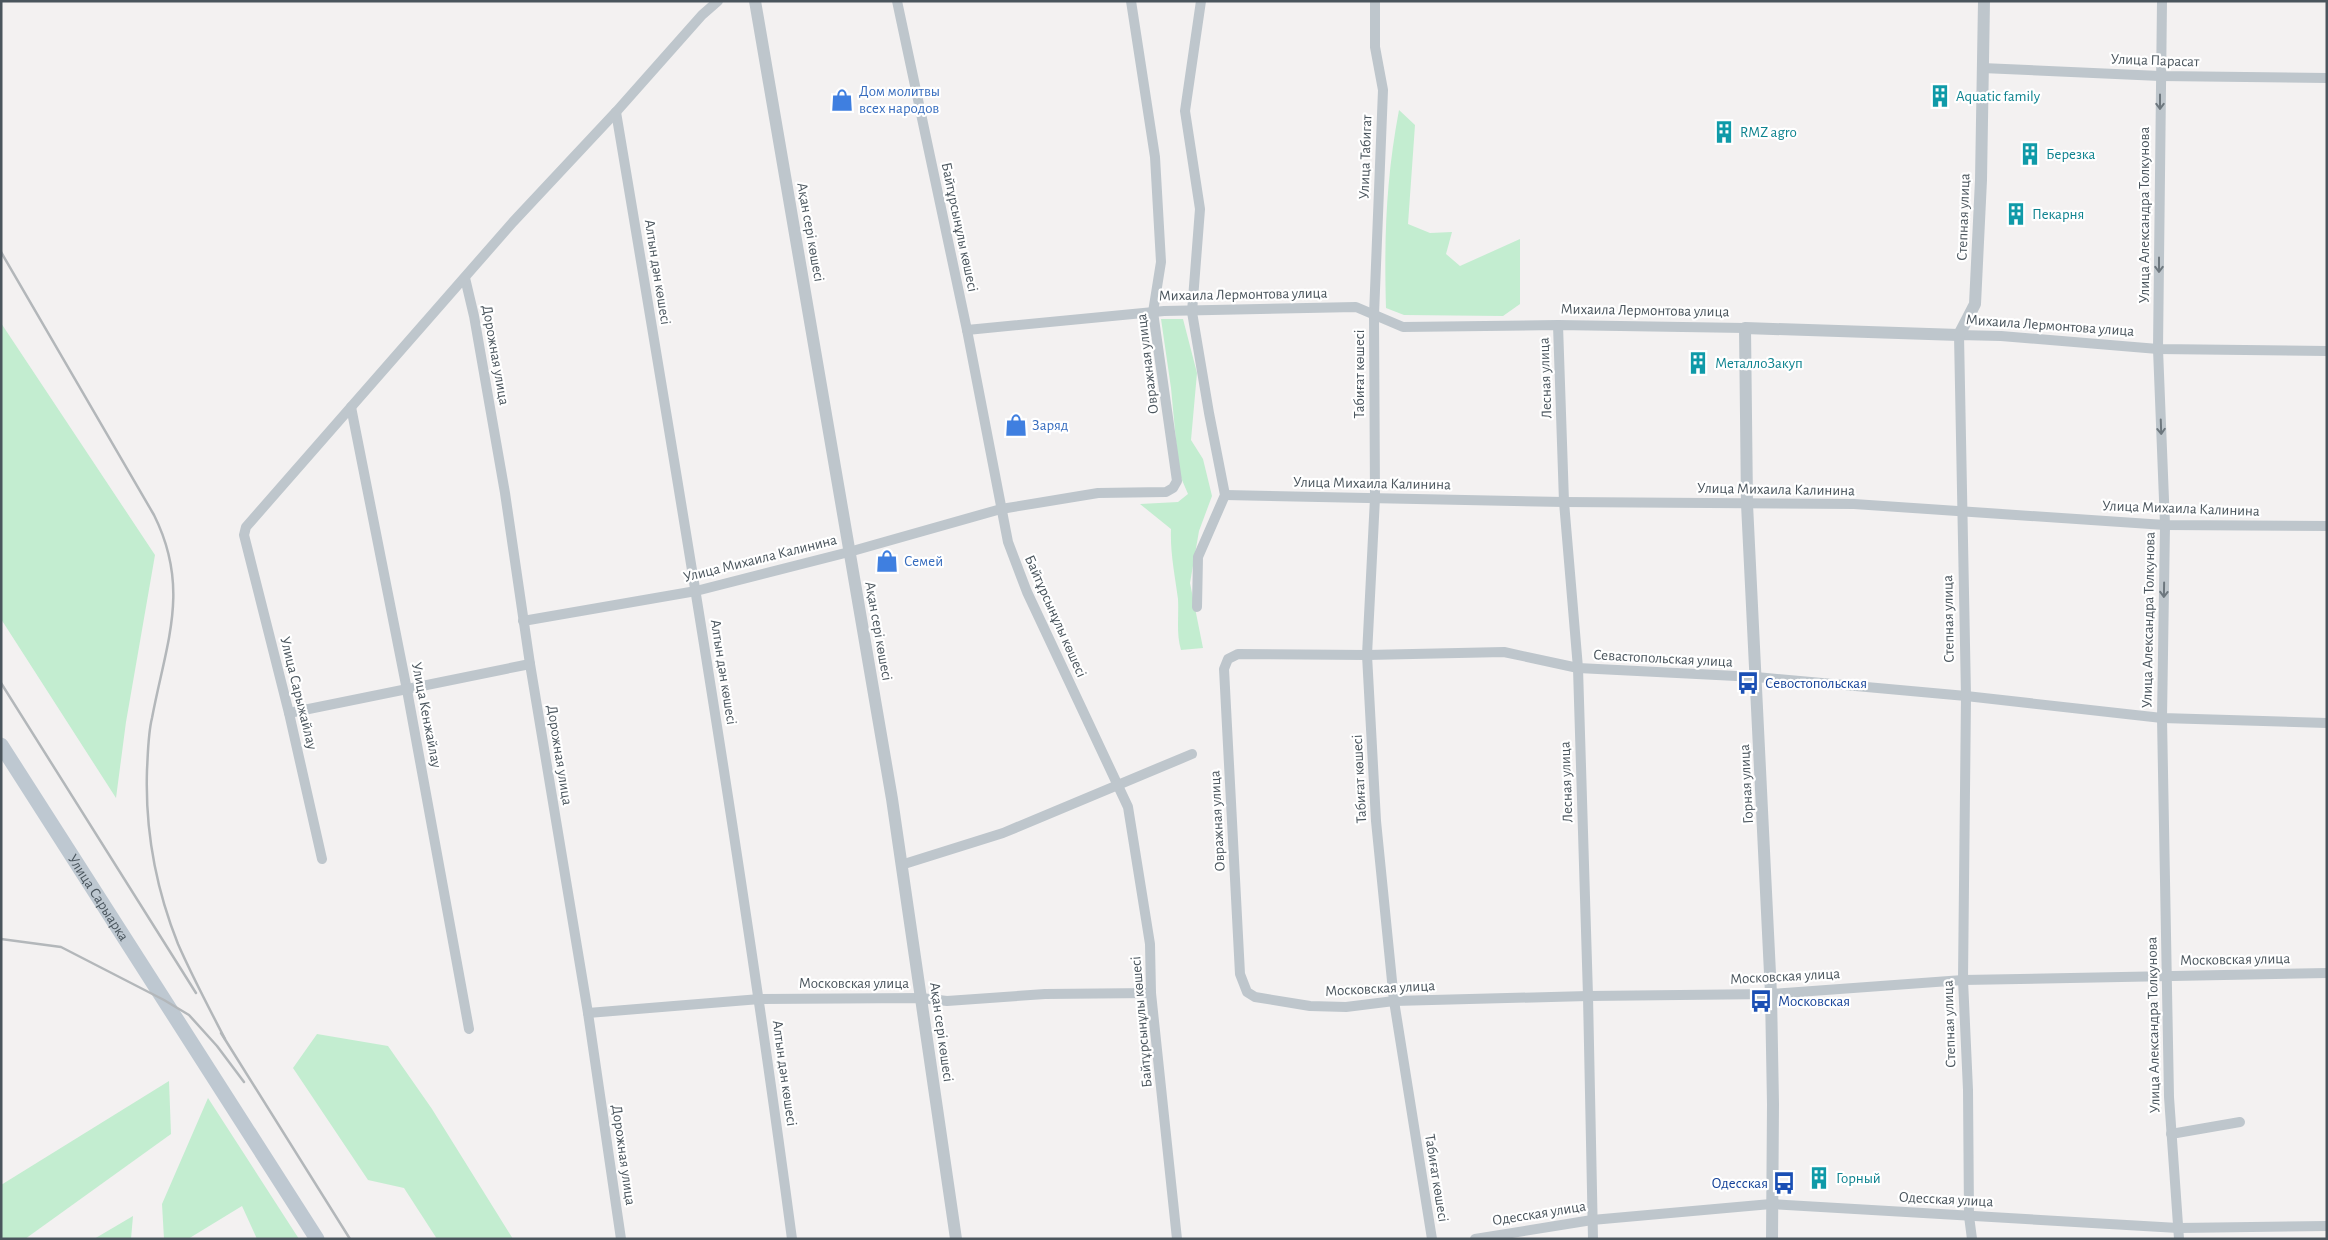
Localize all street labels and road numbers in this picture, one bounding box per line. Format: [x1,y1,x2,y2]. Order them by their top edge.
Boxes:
street label: Улица Парасат [2110,51,2200,70]
street label: Улица Табигат [1357,114,1374,200]
street label: Улица Александра Толкунова [2137,127,2152,303]
street label: Байтұрсынұлы көшесі [938,161,981,293]
street label: Степная улица [1954,173,1973,261]
street label: Ақан сері көшесі [794,181,827,283]
street label: Алтын дән көшесі [642,218,673,326]
street label: Михаила Лермонтова улица [1158,286,1328,303]
street label: Михаила Лермонтова улица [1560,302,1730,319]
street label: Дорожная улица [479,304,512,406]
street label: Михаила Лермонтова улица [1965,312,2135,339]
street label: Овражная улица [1134,313,1161,415]
street label: Табиғат көшесі [1352,330,1367,418]
street label: Лесная улица [1537,337,1554,419]
street label: Улица Михаила Калинина [1293,475,1451,492]
street label: Улица Михаила Калинина [1697,481,1855,498]
street label: Улица Михаила Калинина [2102,498,2260,519]
street label: Улица Александра Толкунова [2139,531,2158,708]
street label: Улица Михаила Калинина [682,532,839,585]
street label: Байтұрсынұлы көшесі [1022,553,1089,680]
street label: Степная улица [1940,575,1957,663]
street label: Ақан сері көшесі [862,580,895,682]
street label: Алтын дән көшесі [708,618,739,726]
street label: Улица Сарыжайлау [277,635,320,752]
street label: Севастопольская улица [1593,647,1733,670]
street label: Улица Кенжайлау [409,661,444,770]
street label: Дорожная улица [544,704,575,806]
street label: Табиғат көшесі [1350,734,1369,824]
street label: Лесная улица [1558,741,1575,823]
street label: Горная улица [1737,744,1756,824]
street label: Овражная улица [1207,770,1228,872]
street label: Улица Сарыарка [65,852,131,944]
street label: Улица Александра Толкунова [2144,936,2163,1113]
street label: Московская улица [2180,951,2290,968]
street label: Байтұрсынұлы көшесі [1128,956,1155,1088]
street label: Московская улица [1730,966,1841,987]
street label: Московская улица [799,976,909,991]
street label: Московская улица [1325,978,1436,999]
street label: Степная улица [1940,980,1959,1068]
street label: Ақан сері көшесі [927,981,956,1083]
street label: Алтын дән көшесі [770,1019,799,1127]
street label: Дорожная улица [609,1104,638,1206]
street label: Табиғат көшесі [1422,1133,1451,1223]
street label: Одесская улица [1898,1190,1994,1209]
street label: Одесская улица [1491,1199,1587,1228]

